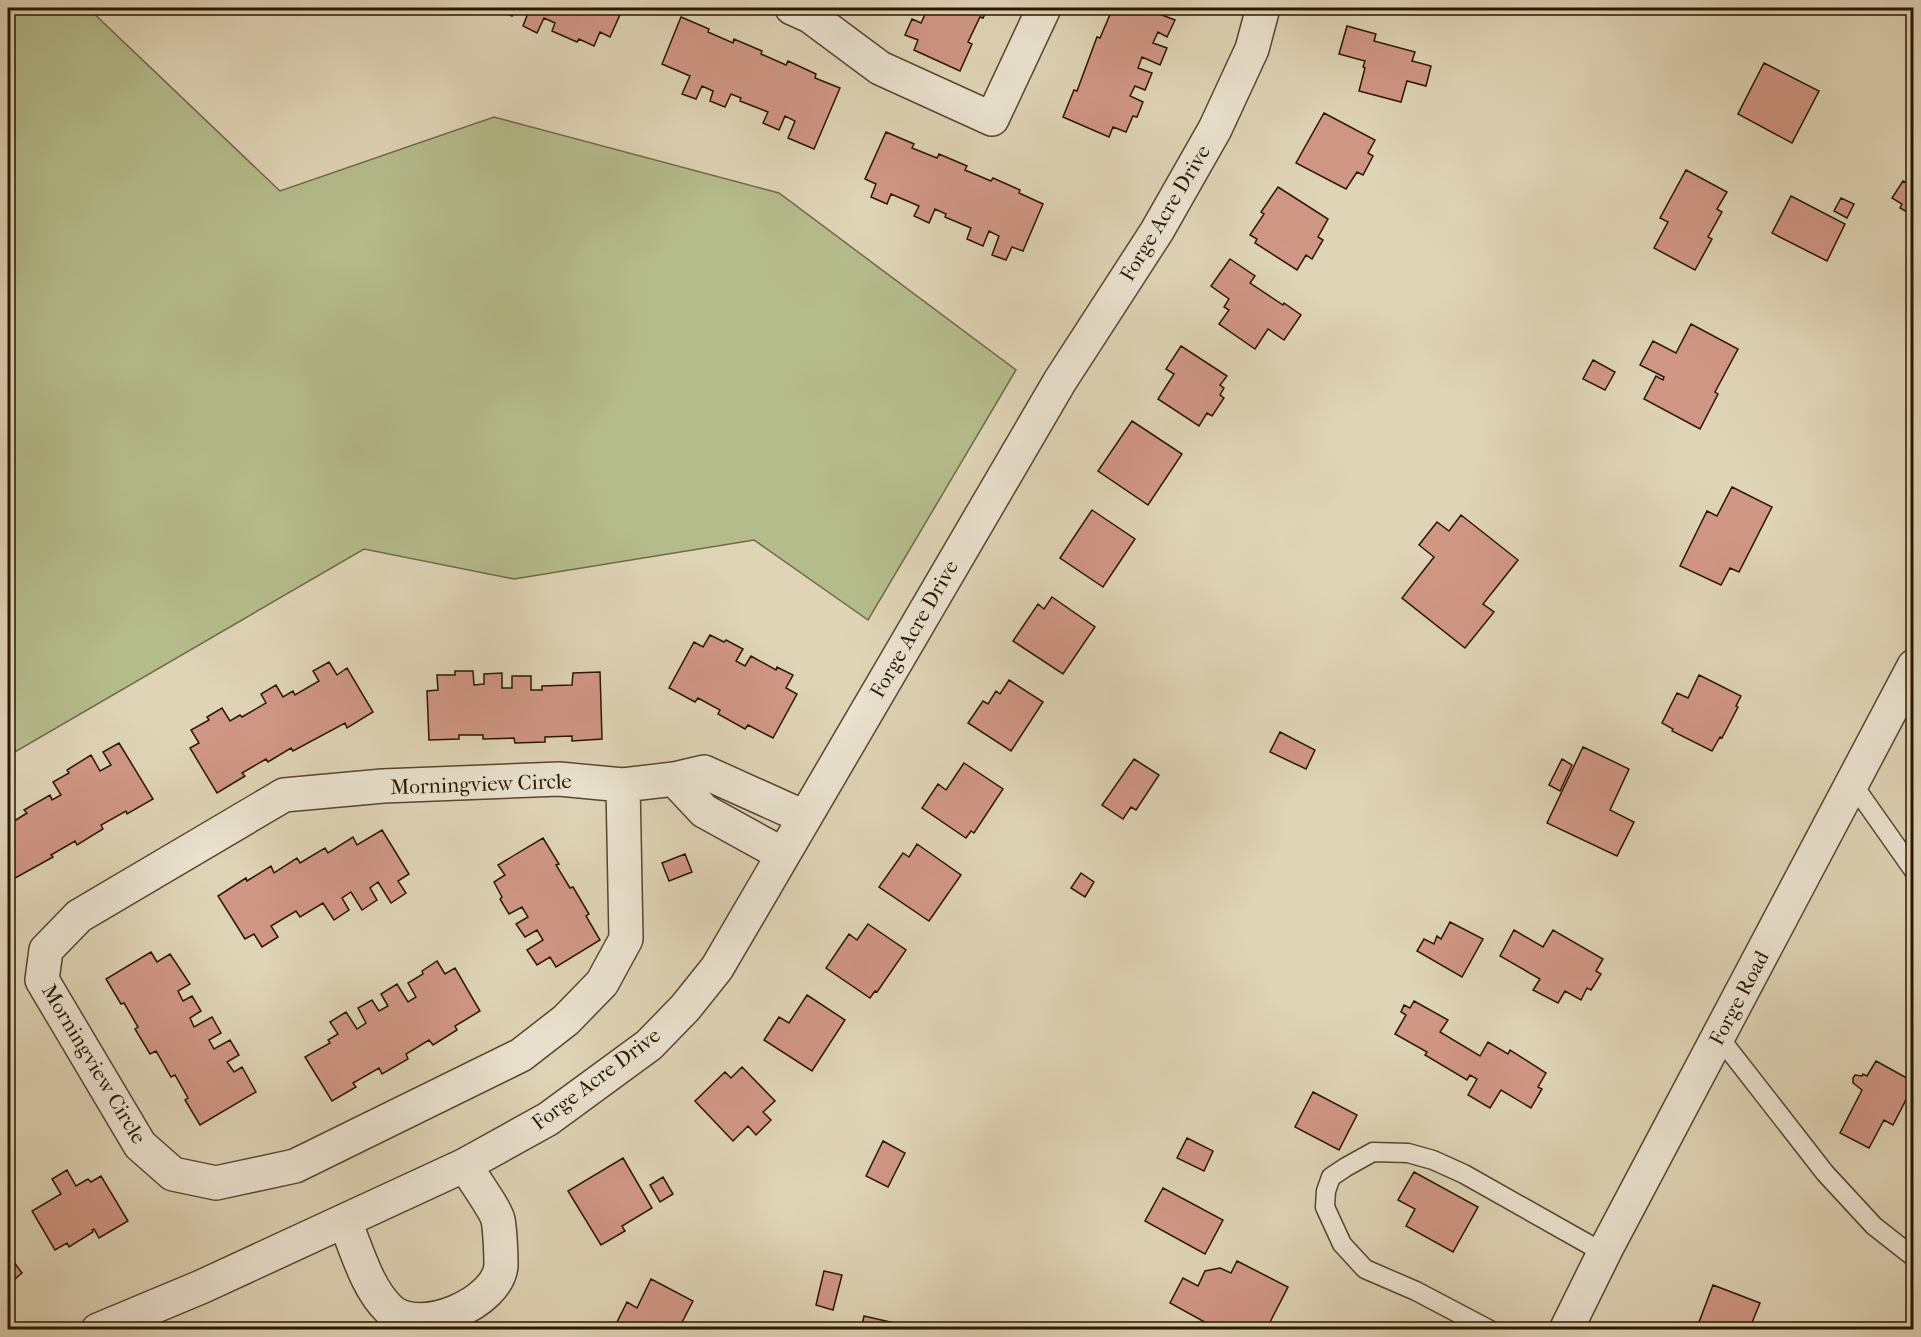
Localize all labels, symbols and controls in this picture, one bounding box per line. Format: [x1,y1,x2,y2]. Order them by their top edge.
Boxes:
street label: Forge Acre Drive [1115,141,1215,285]
street label: Forge Acre Drive [865,556,963,702]
street label: Morningview Circle [390,769,572,799]
street label: Forge Road [1704,946,1774,1049]
street label: Morningview Circle [37,980,151,1148]
street label: Forge Acre Drive [527,1023,665,1135]

